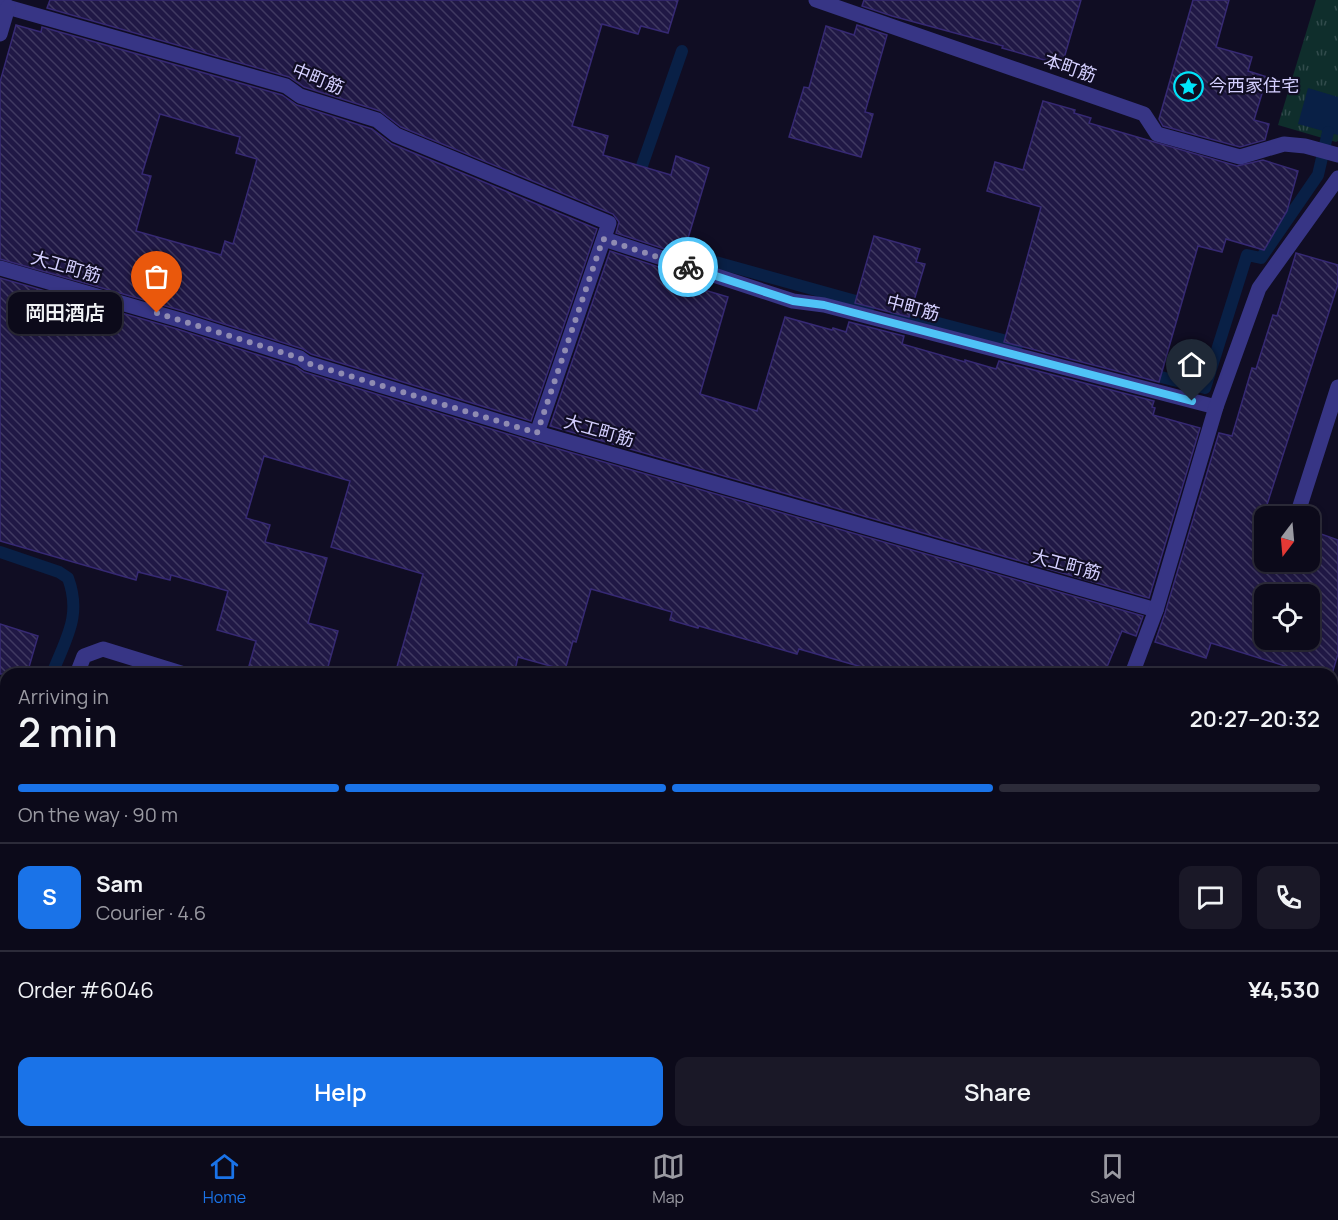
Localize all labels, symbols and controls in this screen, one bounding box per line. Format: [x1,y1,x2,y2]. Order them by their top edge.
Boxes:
street label: 本町筋 [1041,47,1100,87]
street label: 中町筋 [289,57,348,99]
place icon: 今西家住宅 [1172,70,1204,102]
place label: 今西家住宅 [1209,73,1299,97]
courier [658,237,718,297]
street label: 大工町筋 [28,245,104,287]
pin [131,251,182,313]
icon: bike [672,251,705,284]
icon: bag [140,260,173,293]
street label: 中町筋 [884,288,942,326]
callout: 岡田酒店 [7,292,121,334]
text: 岡田酒店 [25,299,105,326]
pin [1166,339,1217,401]
icon: home [1175,348,1208,381]
street label: 大工町筋 [561,409,637,451]
north arrow [1254,506,1320,572]
map controls [1254,506,1320,650]
street label: 大工町筋 [1028,543,1104,585]
button: locate [1254,584,1320,650]
text: Arriving in [18,683,109,710]
text: 20:27–20:32 [1190,704,1320,734]
text: 2 min [18,705,117,759]
text: On the way · 90 m [18,801,178,828]
button: chat [1179,866,1242,929]
button: phone [1257,866,1320,929]
text: Sam [96,869,143,899]
text: S [42,882,57,912]
text: Courier · 4.6 [96,899,206,926]
text: Order #6046 [18,975,154,1005]
text: ¥4,530 [1248,975,1320,1005]
button: Help [18,1057,663,1126]
button: Share [675,1057,1320,1126]
tab: Home [203,1150,246,1208]
tab: Map [652,1150,685,1208]
tab: Saved [1090,1150,1135,1208]

